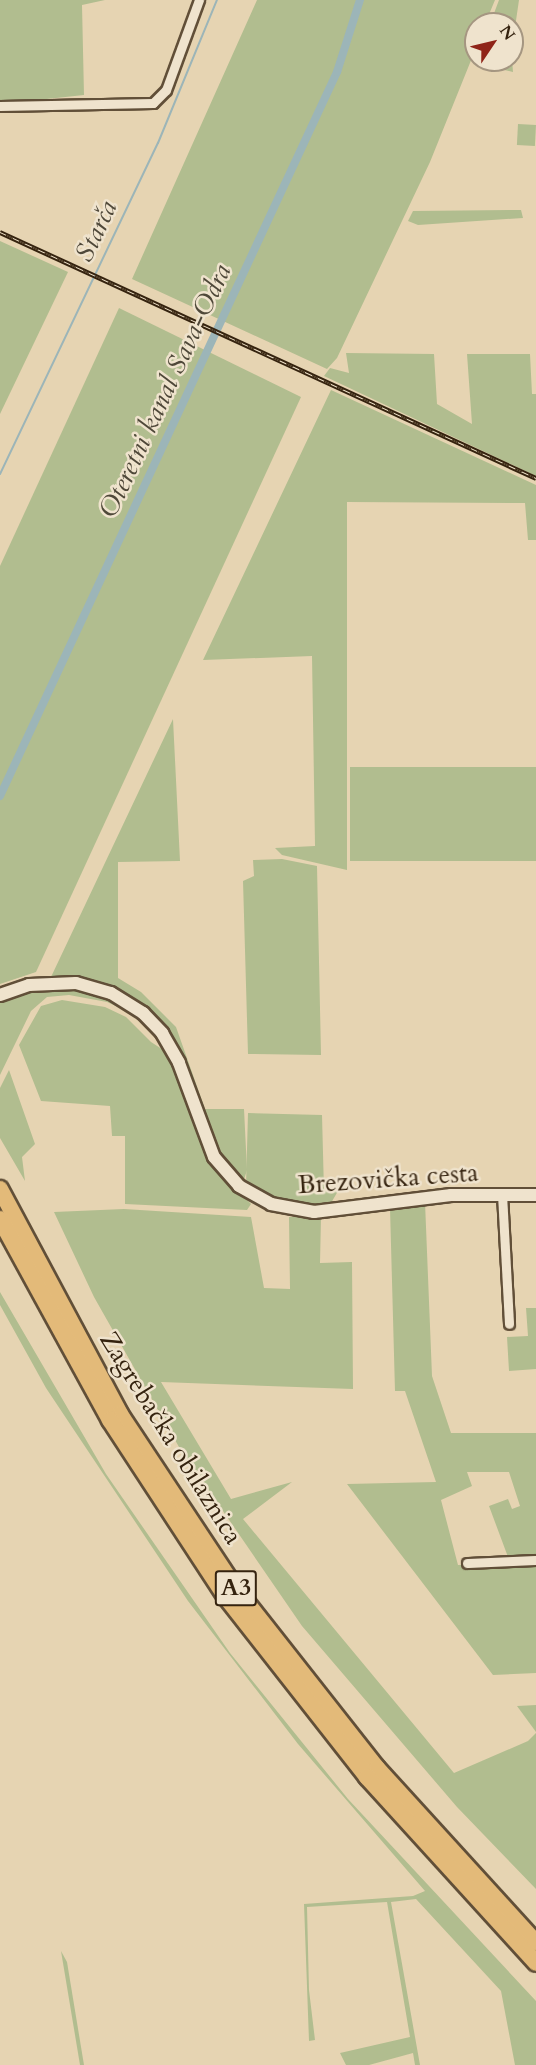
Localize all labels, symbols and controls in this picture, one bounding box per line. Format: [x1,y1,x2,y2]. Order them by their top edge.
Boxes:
north arrow [464,12,524,72]
text: N [494,21,520,45]
water label: Starča [68,195,124,267]
water label: Oteretni kanal Sava-Odra [92,259,238,523]
street label: Brezovička cesta [297,1157,479,1201]
street label: Zagrebačka obilaznica [93,1326,249,1550]
road number: A3 [214,1567,258,1609]

